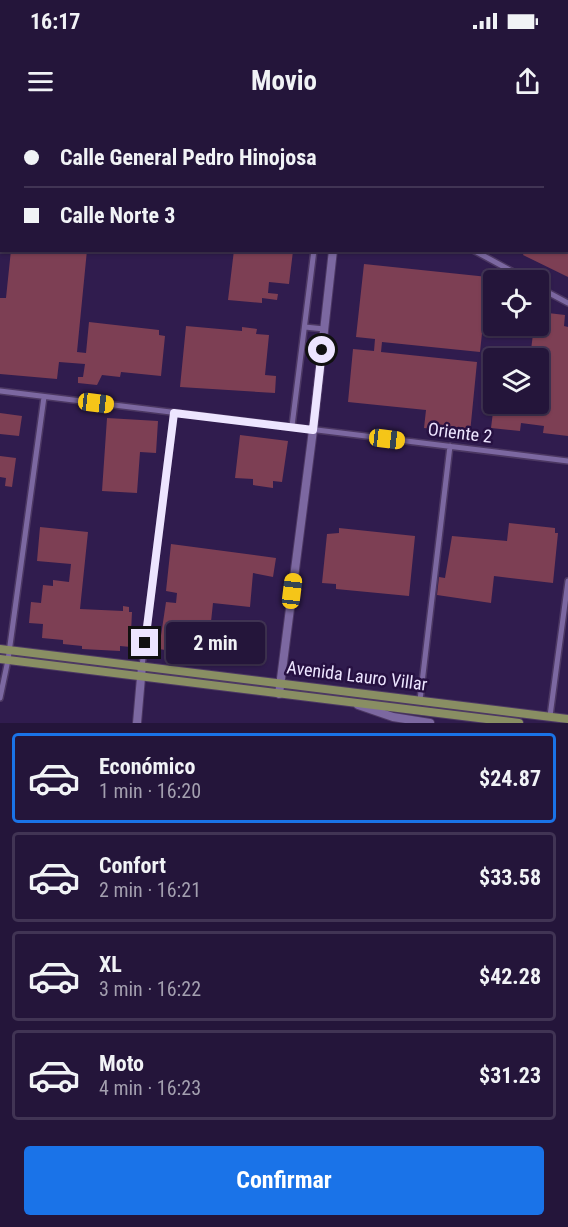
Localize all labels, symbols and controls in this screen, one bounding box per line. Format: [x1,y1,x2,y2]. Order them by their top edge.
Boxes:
text: 16:17 [30,9,81,34]
icon: menu [24,65,57,98]
text: Movio [251,65,317,97]
icon: share [511,65,544,98]
text: Calle General Pedro Hinojosa [60,145,317,170]
text: Calle Norte 3 [60,203,175,228]
map controls [483,270,549,414]
button: locate [483,270,549,336]
route start [308,336,335,363]
button: layers [483,348,549,414]
car [77,392,115,414]
street label: Oriente 2 [427,418,493,447]
car [368,428,406,450]
car [281,572,303,610]
callout: 2 min [166,622,265,664]
route end [131,629,158,656]
text: 2 min [193,631,238,655]
street label: Avenida Lauro Villar [286,656,429,695]
icon: car [27,751,81,805]
text: Económico [99,754,195,779]
text: $24.87 [479,766,541,791]
text: 1 min · 16:20 [99,779,201,803]
icon: car [27,850,81,904]
text: Confort [99,853,166,878]
text: $33.58 [479,865,541,890]
text: 2 min · 16:21 [99,878,201,902]
icon: car [27,949,81,1003]
text: XL [99,952,122,977]
text: $42.28 [479,964,541,989]
text: 3 min · 16:22 [99,977,201,1001]
icon: car [27,1048,81,1102]
text: Moto [99,1051,144,1076]
text: $31.23 [479,1063,541,1088]
text: 4 min · 16:23 [99,1076,201,1100]
button: Confirmar [24,1146,544,1215]

